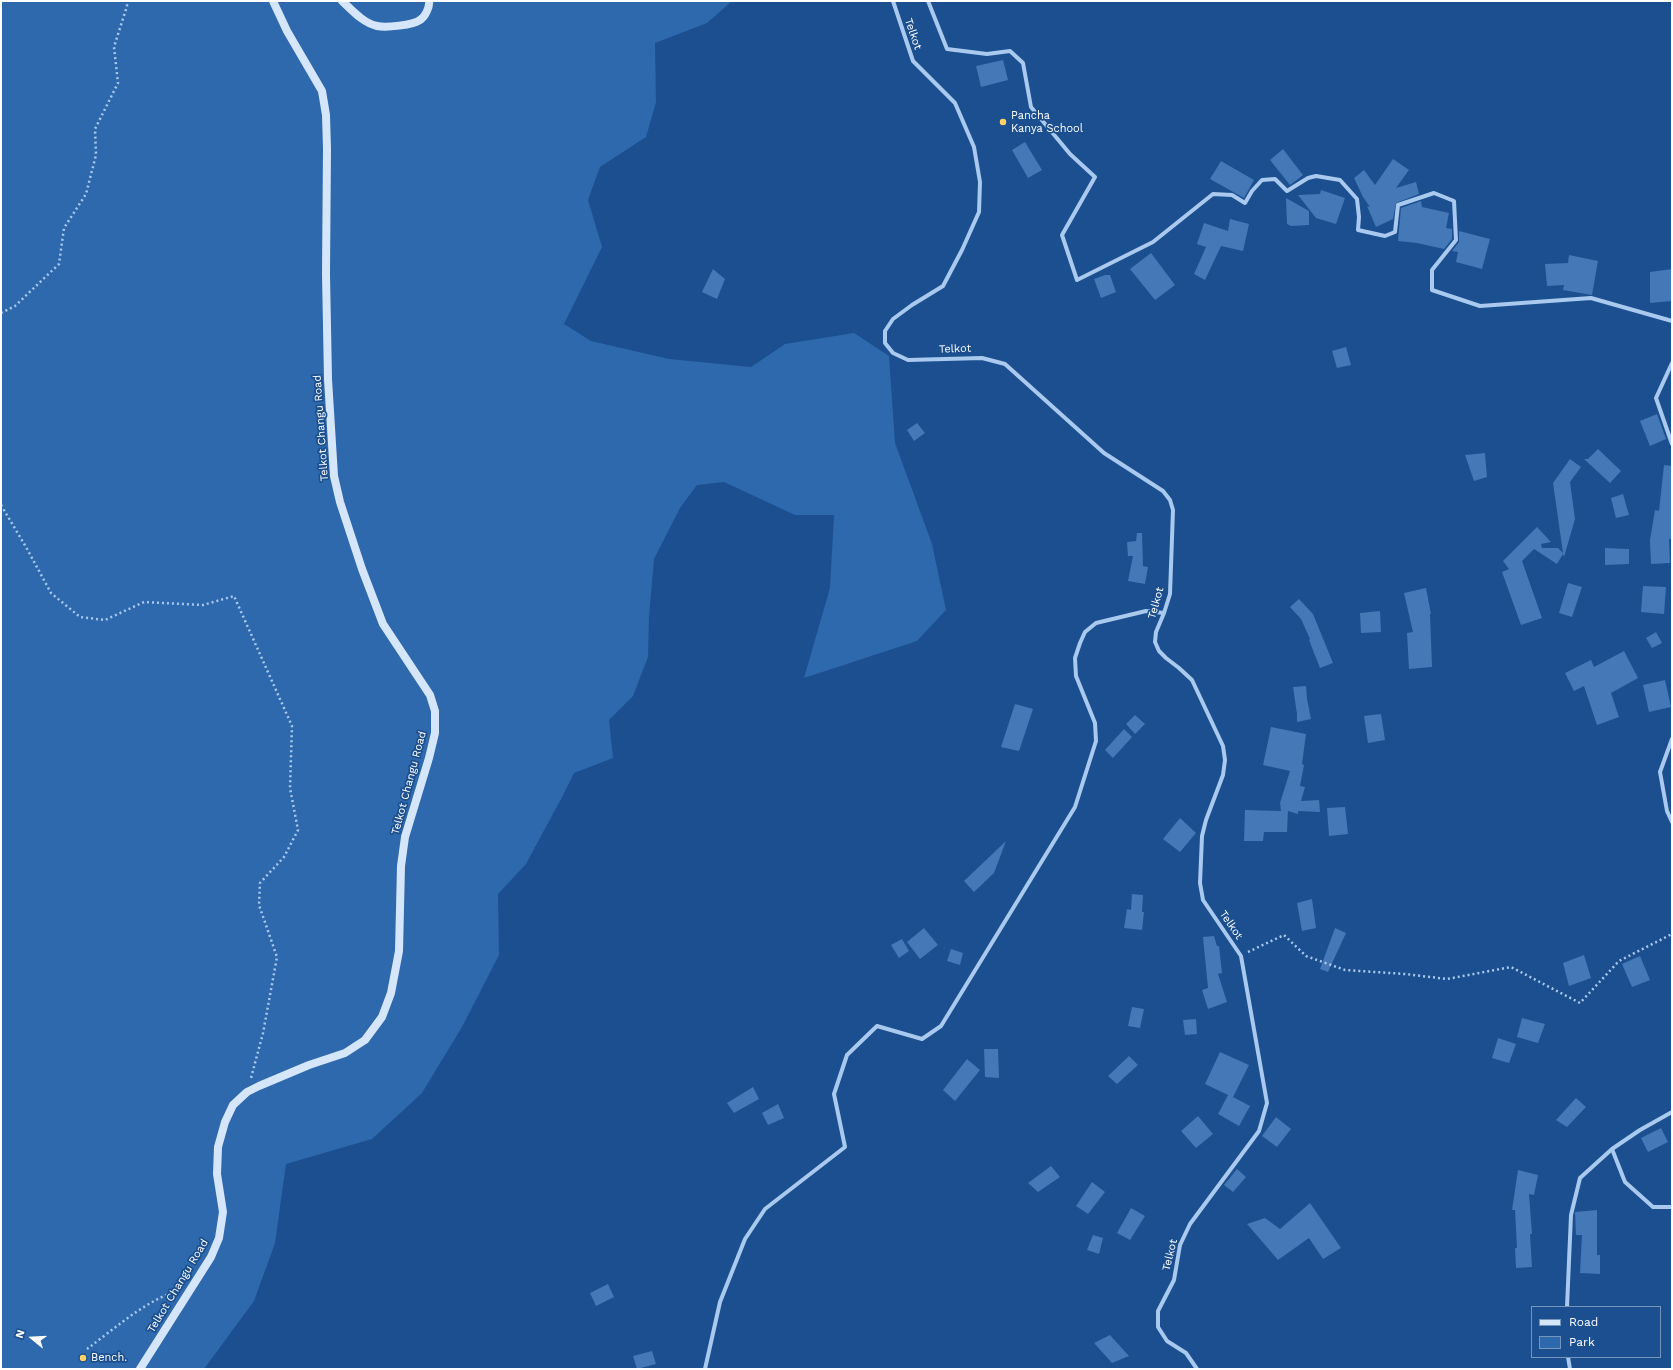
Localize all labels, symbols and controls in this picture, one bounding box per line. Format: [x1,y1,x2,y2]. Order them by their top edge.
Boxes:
street label: Telkot [902,17,924,51]
place label: Pancha Kanya School [1011,109,1083,135]
marker: Pancha Kanya School [998,117,1008,127]
street label: Telkot [939,342,971,356]
street label: Telkot Changu Road [311,374,331,482]
street label: Telkot [1145,586,1167,620]
street label: Telkot Changu Road [389,730,429,836]
street label: Telkot [1216,908,1246,942]
street label: Telkot Changu Road [145,1237,211,1335]
street label: Telkot [1160,1238,1180,1272]
legend [1531,1306,1661,1358]
text: Road [1569,1315,1598,1329]
north arrow [12,1318,52,1358]
text: N [13,1328,28,1340]
text: Park [1569,1335,1595,1349]
place label: Bench. [91,1351,127,1365]
marker: Bench. [78,1353,88,1363]

